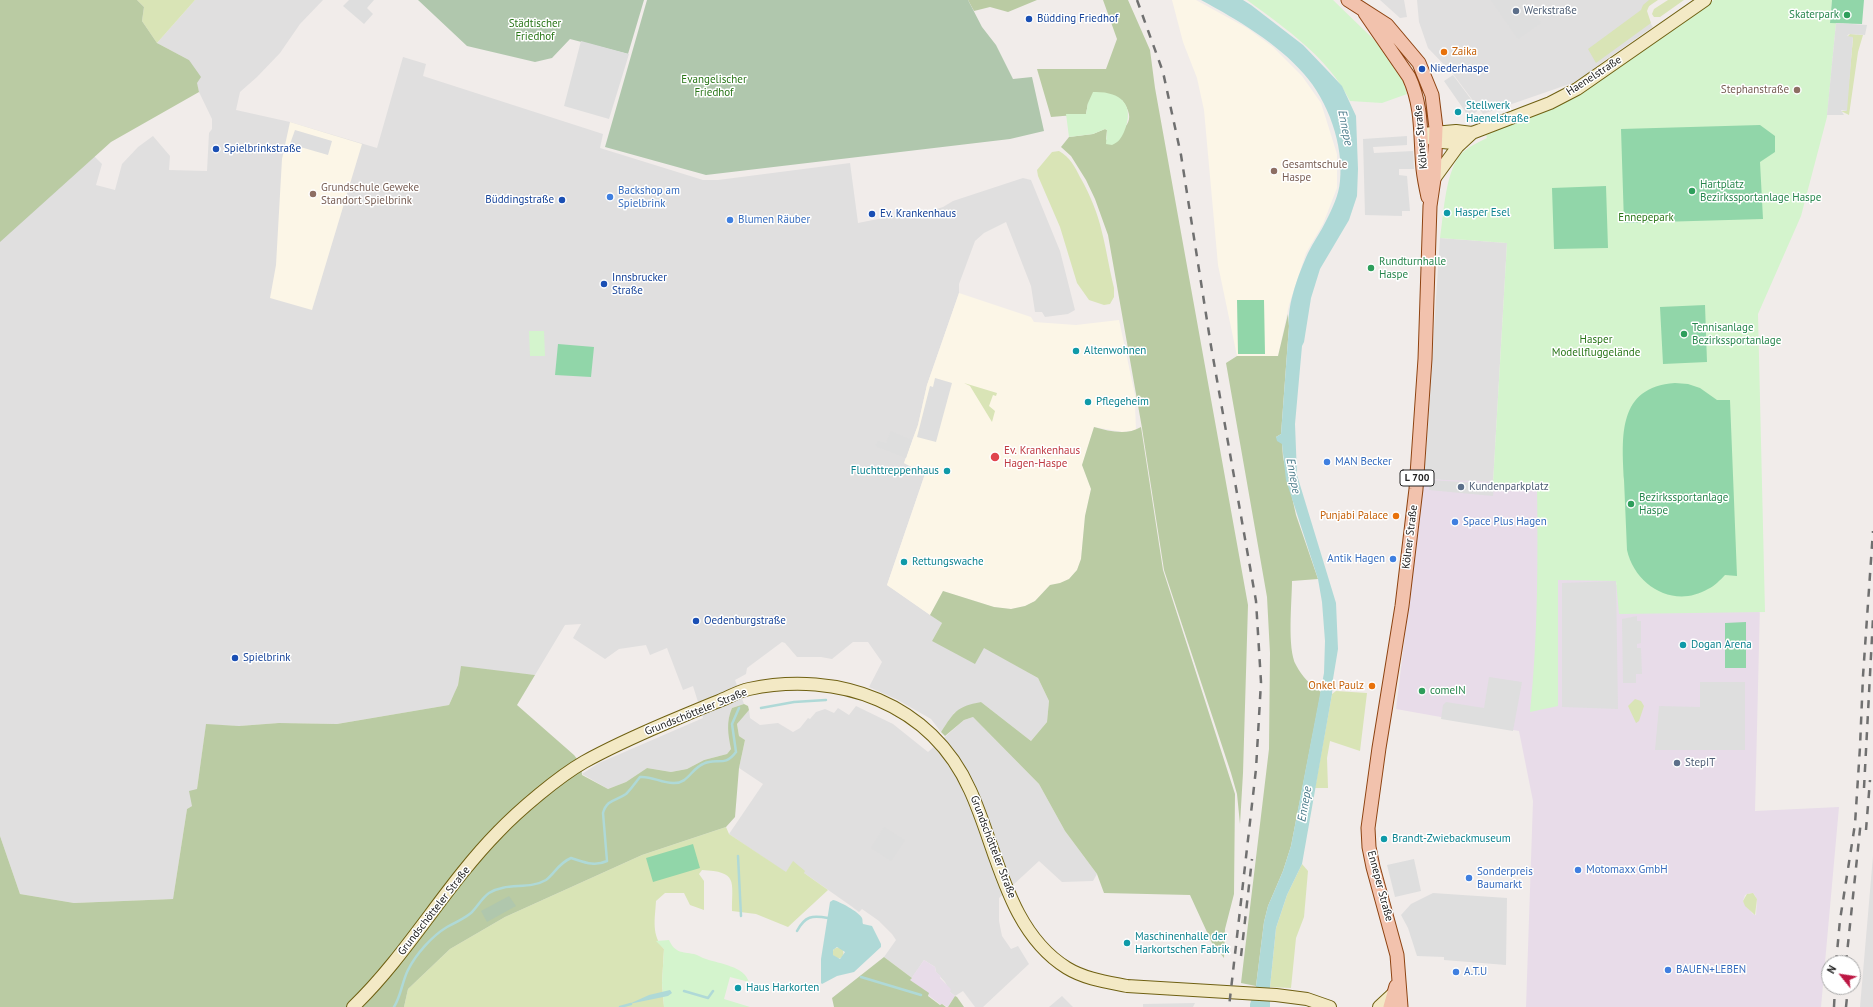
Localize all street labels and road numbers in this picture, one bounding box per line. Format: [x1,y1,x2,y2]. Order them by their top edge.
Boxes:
street label: Haenelstraße [1564,53,1624,99]
street label: Kölner Straße [1412,104,1430,170]
road number: L 700 [1400,470,1434,486]
street label: Kölner Straße [1400,504,1420,570]
street label: Grundschötteler Straße [643,685,749,739]
street label: Grundschötteler Straße [967,794,1019,900]
street label: Enneper Straße [1364,849,1396,923]
street label: Grundschötteler Straße [395,864,473,958]

